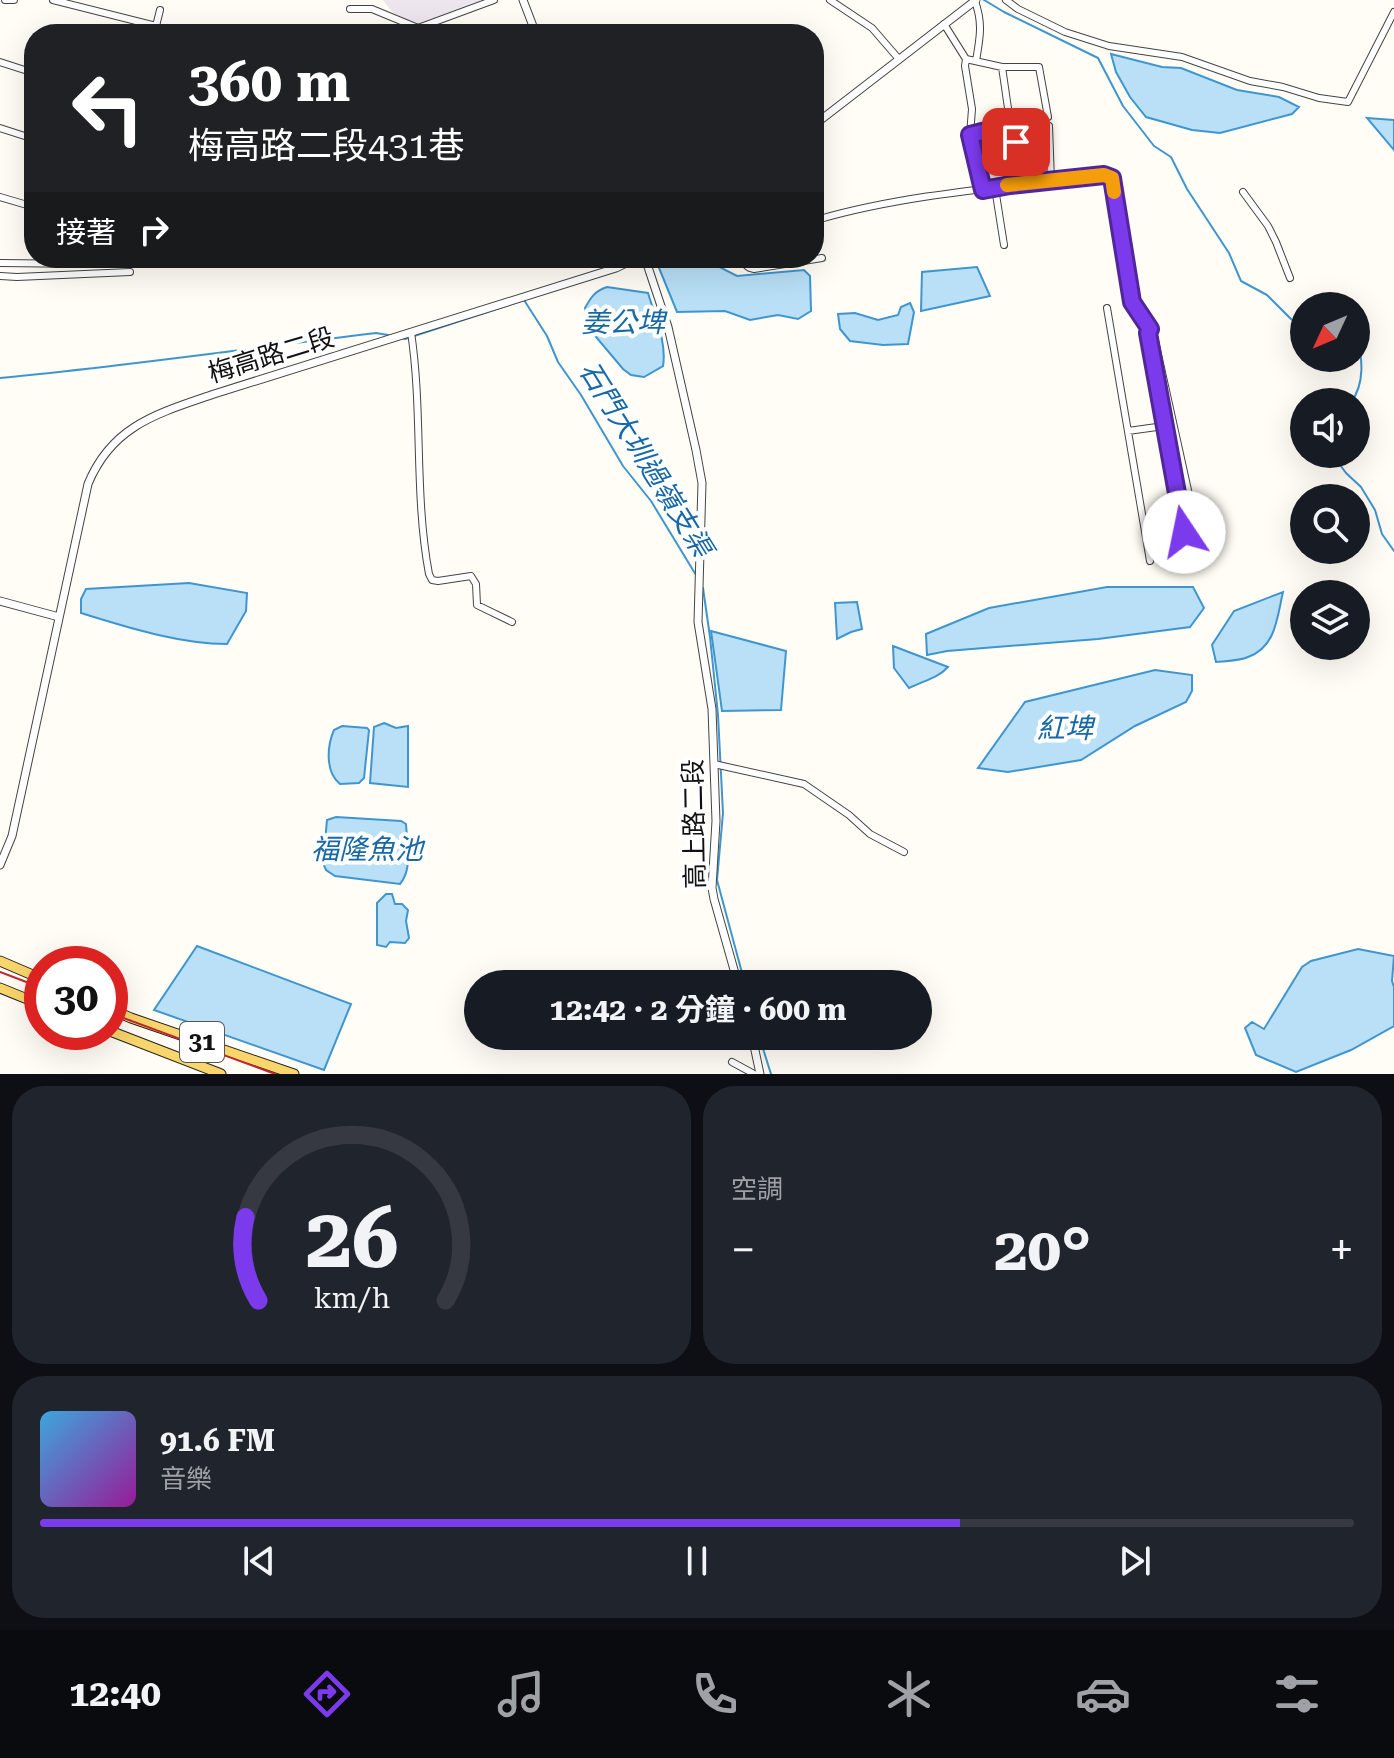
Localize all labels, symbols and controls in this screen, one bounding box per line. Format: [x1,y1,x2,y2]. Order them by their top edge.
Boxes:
text: 360 m [188,49,350,115]
icon: left [56,56,160,160]
pin [982,108,1050,176]
icon: arrive [994,120,1038,164]
text: 梅高路二段431巷 [188,125,464,167]
icon: right [132,208,176,252]
text: 接著 [56,215,116,250]
north arrow [1290,292,1370,372]
map controls [1290,292,1370,660]
water label: 姜公埤 [581,306,668,339]
street label: 梅高路二段 [204,322,338,388]
water label: 石門大圳過嶺支渠 [572,356,721,566]
button: sound [1290,388,1370,468]
button: search [1290,484,1370,564]
position arrow [1142,490,1226,574]
button: layers [1290,580,1370,660]
water label: 紅埤 [1037,712,1096,745]
street label: 高上路二段 [678,759,710,889]
water label: 福隆魚池 [311,833,426,866]
speed limit sign: 30 [24,946,128,1050]
text: 12:42 · 2 分鐘 · 600 m [550,992,846,1027]
road number: 31 [180,1022,224,1062]
text: 空調 [731,1174,783,1204]
text: 26 [305,1190,398,1287]
text: 20° [994,1214,1091,1285]
text: − [731,1224,756,1276]
text: + [1329,1224,1354,1276]
text: km/h [313,1281,390,1315]
text: 91.6 FM [160,1423,275,1458]
text: 音樂 [160,1464,212,1494]
icon: previous [237,1539,281,1583]
icon: pause [675,1539,719,1583]
icon: next [1113,1539,1157,1583]
icon: directions [299,1666,355,1722]
icon: music [493,1666,549,1722]
icon: phone [687,1666,743,1722]
icon: climate [881,1666,937,1722]
icon: car [1075,1666,1131,1722]
icon: filters [1269,1666,1325,1722]
text: 12:40 [69,1673,161,1715]

